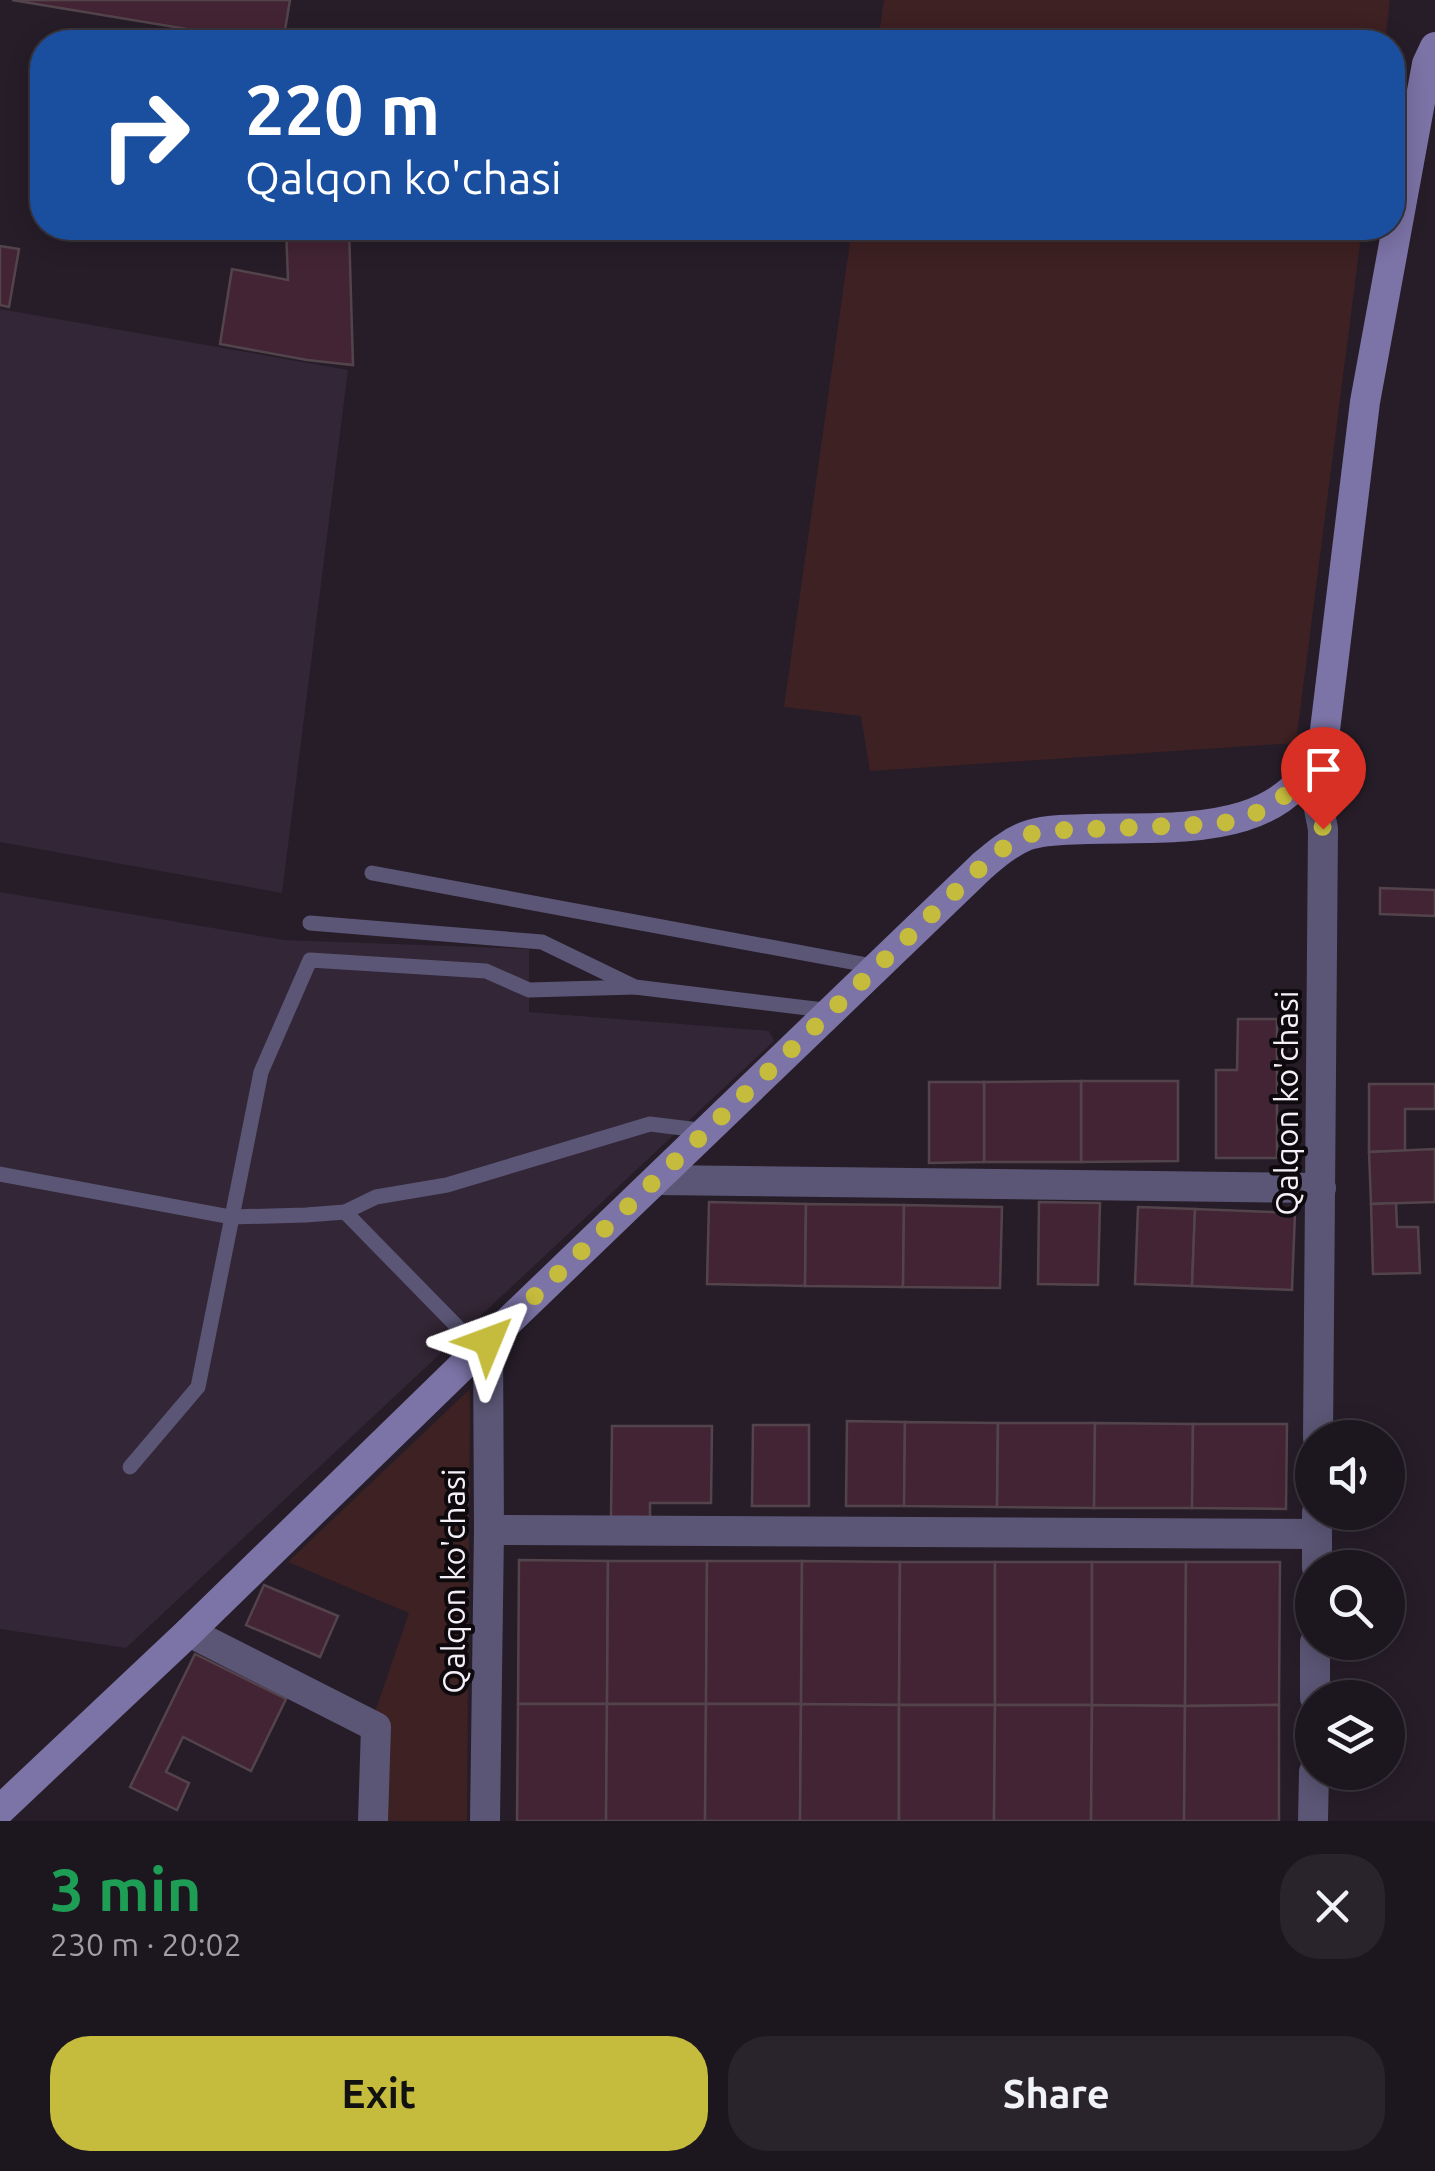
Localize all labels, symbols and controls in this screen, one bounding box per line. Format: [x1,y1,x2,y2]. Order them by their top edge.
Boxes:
icon: right [80,70,210,200]
text: 220 m [245,70,440,148]
text: Qalqon ko'chasi [245,152,562,203]
pin [1281,727,1366,830]
icon: arrive [1296,742,1351,797]
street label: Qalqon ko'chasi [1268,990,1304,1216]
position arrow [436,1289,540,1393]
map controls [1295,1420,1405,1790]
button: sound [1295,1420,1405,1530]
street label: Qalqon ko'chasi [435,1468,471,1694]
button: search [1295,1550,1405,1660]
button: layers [1295,1680,1405,1790]
button: close [1280,1854,1385,1959]
text: 3 min [50,1855,202,1922]
text: 230 m · 20:02 [50,1926,242,1962]
button: Exit [50,2036,708,2151]
button: Share [728,2036,1385,2151]

